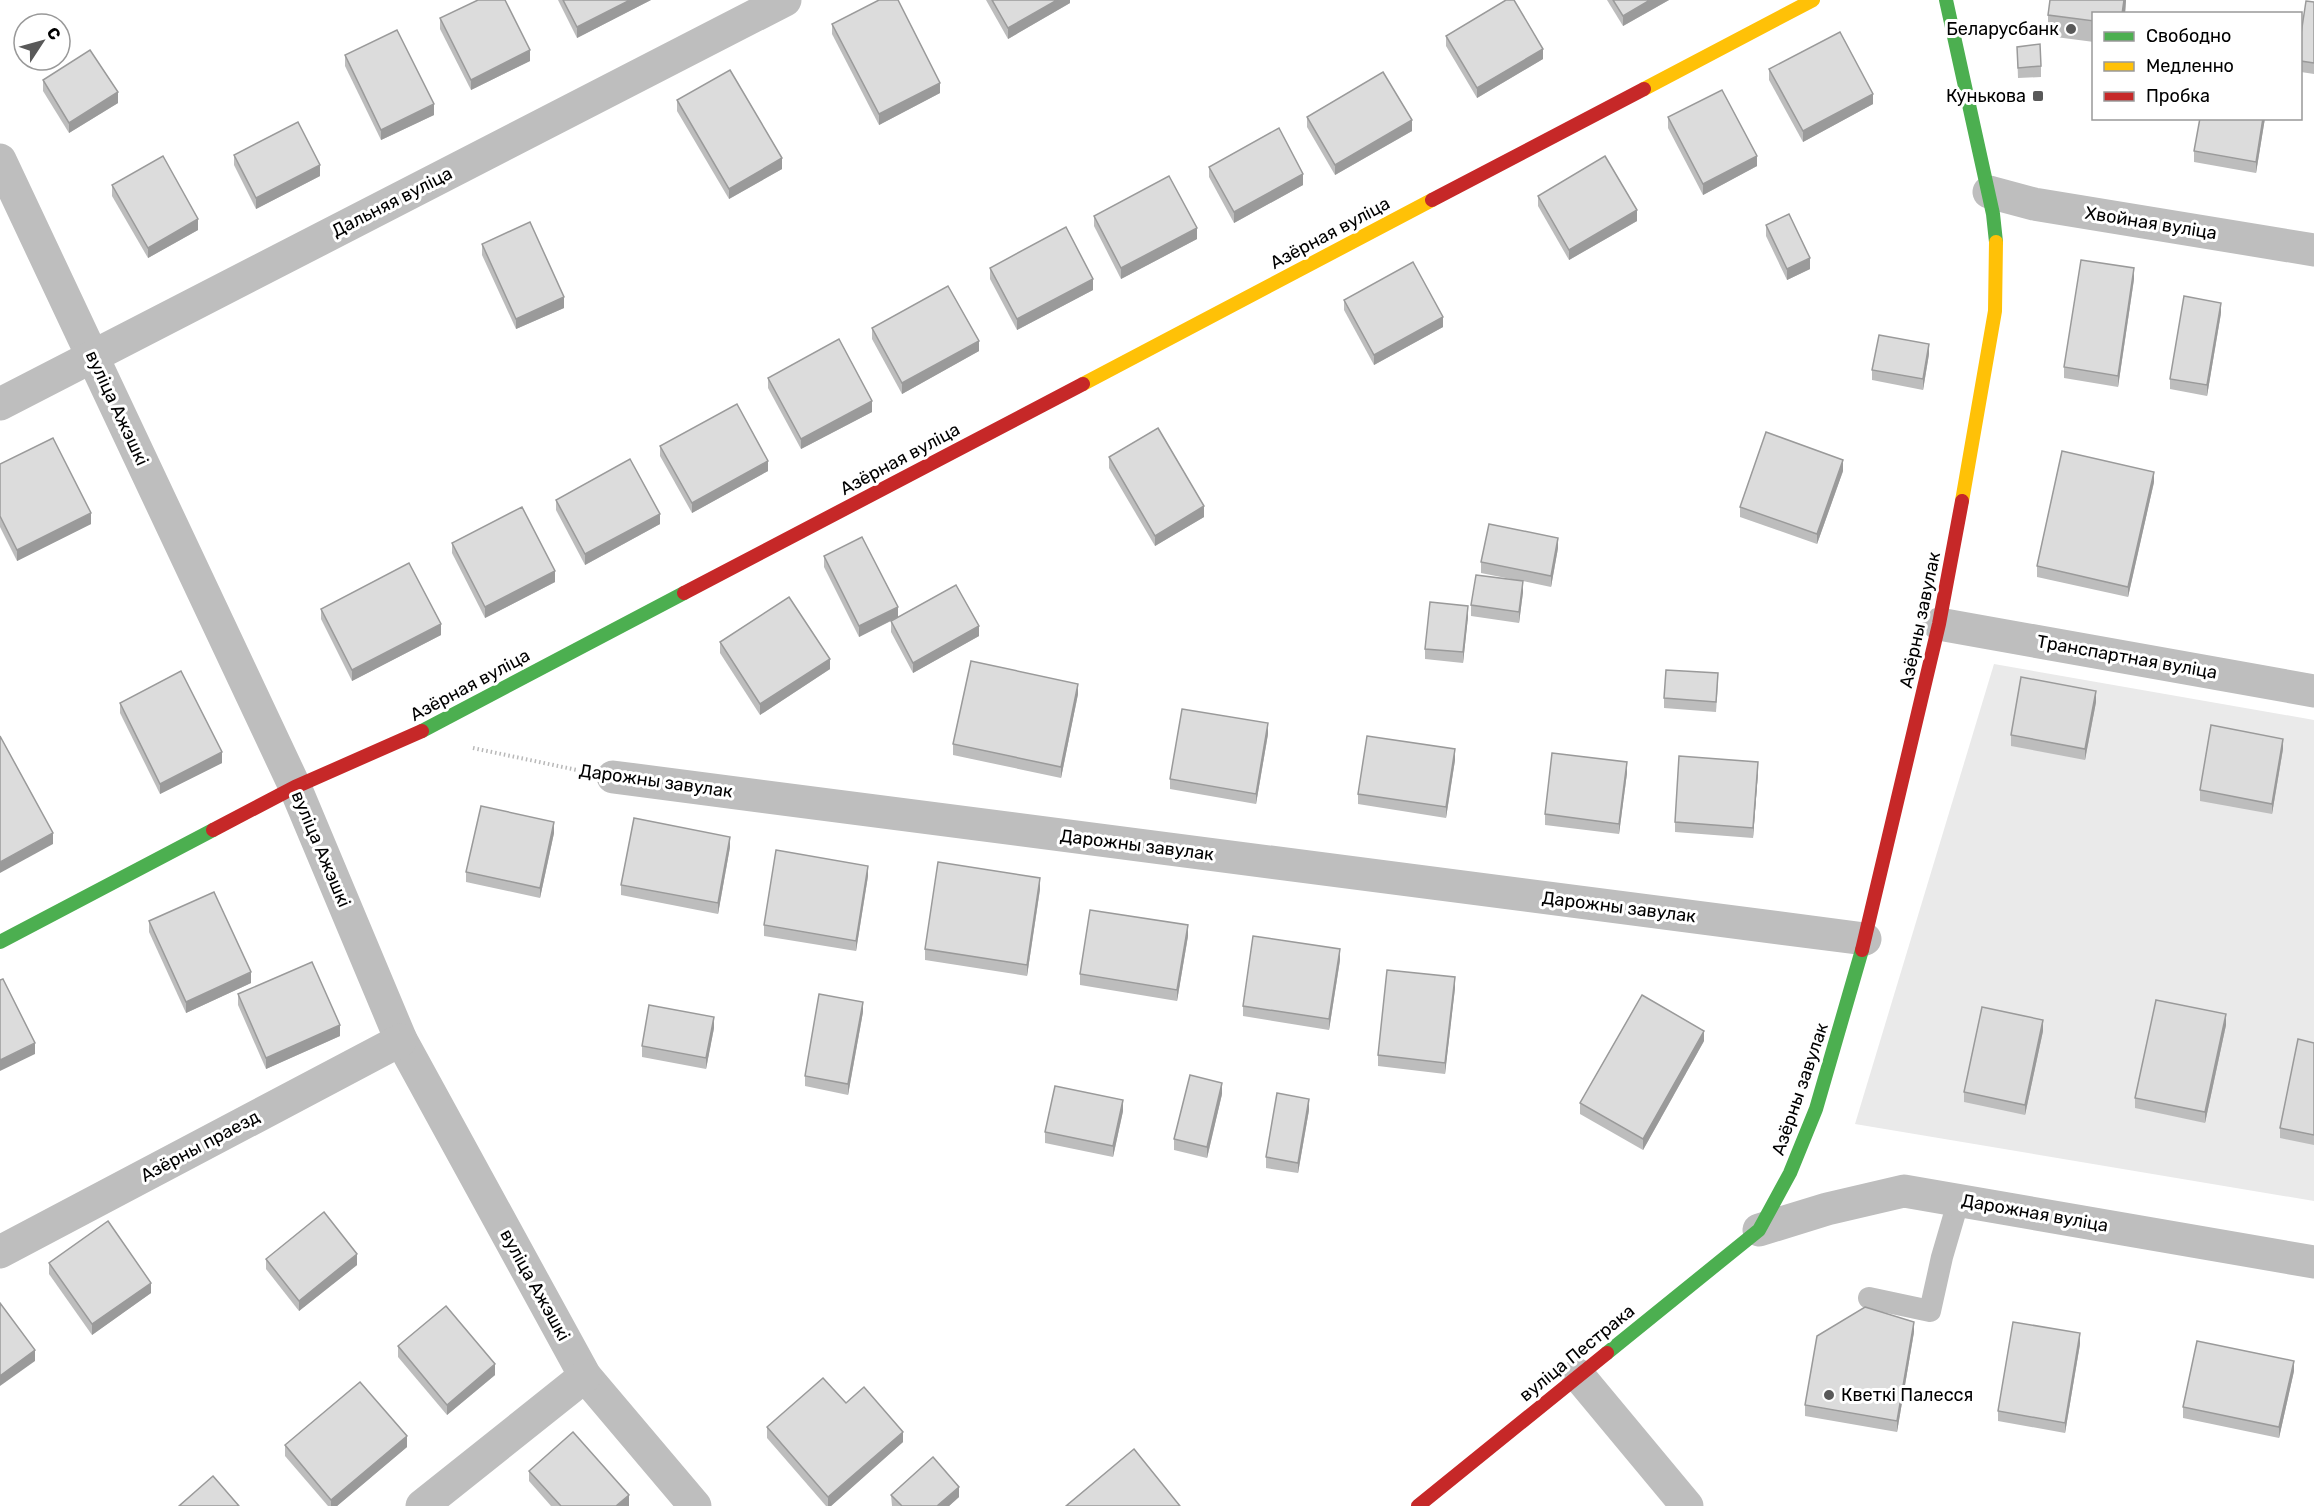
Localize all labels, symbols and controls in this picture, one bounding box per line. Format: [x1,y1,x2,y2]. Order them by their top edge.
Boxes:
north arrow [12,12,72,72]
legend [2092,12,2302,120]
place label: Беларусбанк [1946,18,2059,40]
marker: Беларусбанк [2064,22,2078,36]
text: С [43,23,65,44]
text: Свободно [2146,25,2231,47]
text: Медленно [2146,55,2234,77]
place label: Кунькова [1946,85,2026,107]
text: Пробка [2146,85,2210,107]
marker: Кунькова [2031,89,2045,103]
street label: Дальняя вуліца [328,162,456,242]
street label: Азёрная вуліца [1266,192,1394,274]
street label: Хвойная вуліца [2084,202,2218,244]
street label: вуліца Ажэшкі [81,347,153,469]
street label: Азёрная вуліца [836,418,964,500]
street label: Азёрны завулак [1895,550,1945,690]
street label: Транспартная вуліца [2035,630,2219,684]
street label: Азёрная вуліца [406,644,534,726]
street label: Дарожны завулак [578,759,735,803]
street label: вуліца Ажэшкі [287,788,355,910]
street label: Дарожны завулак [1059,825,1216,865]
street label: Дарожны завулак [1541,887,1698,927]
street label: Азёрны завулак [1767,1019,1833,1158]
street label: Азёрны праезд [137,1105,263,1187]
street label: Дарожная вуліца [1960,1189,2110,1237]
street label: вуліца Ажэшкі [495,1225,575,1345]
street label: вуліца Пестрака [1515,1300,1639,1406]
place label: Кветкі Палесся [1841,1384,1973,1406]
marker: Кветкі Палесся [1822,1388,1836,1402]

